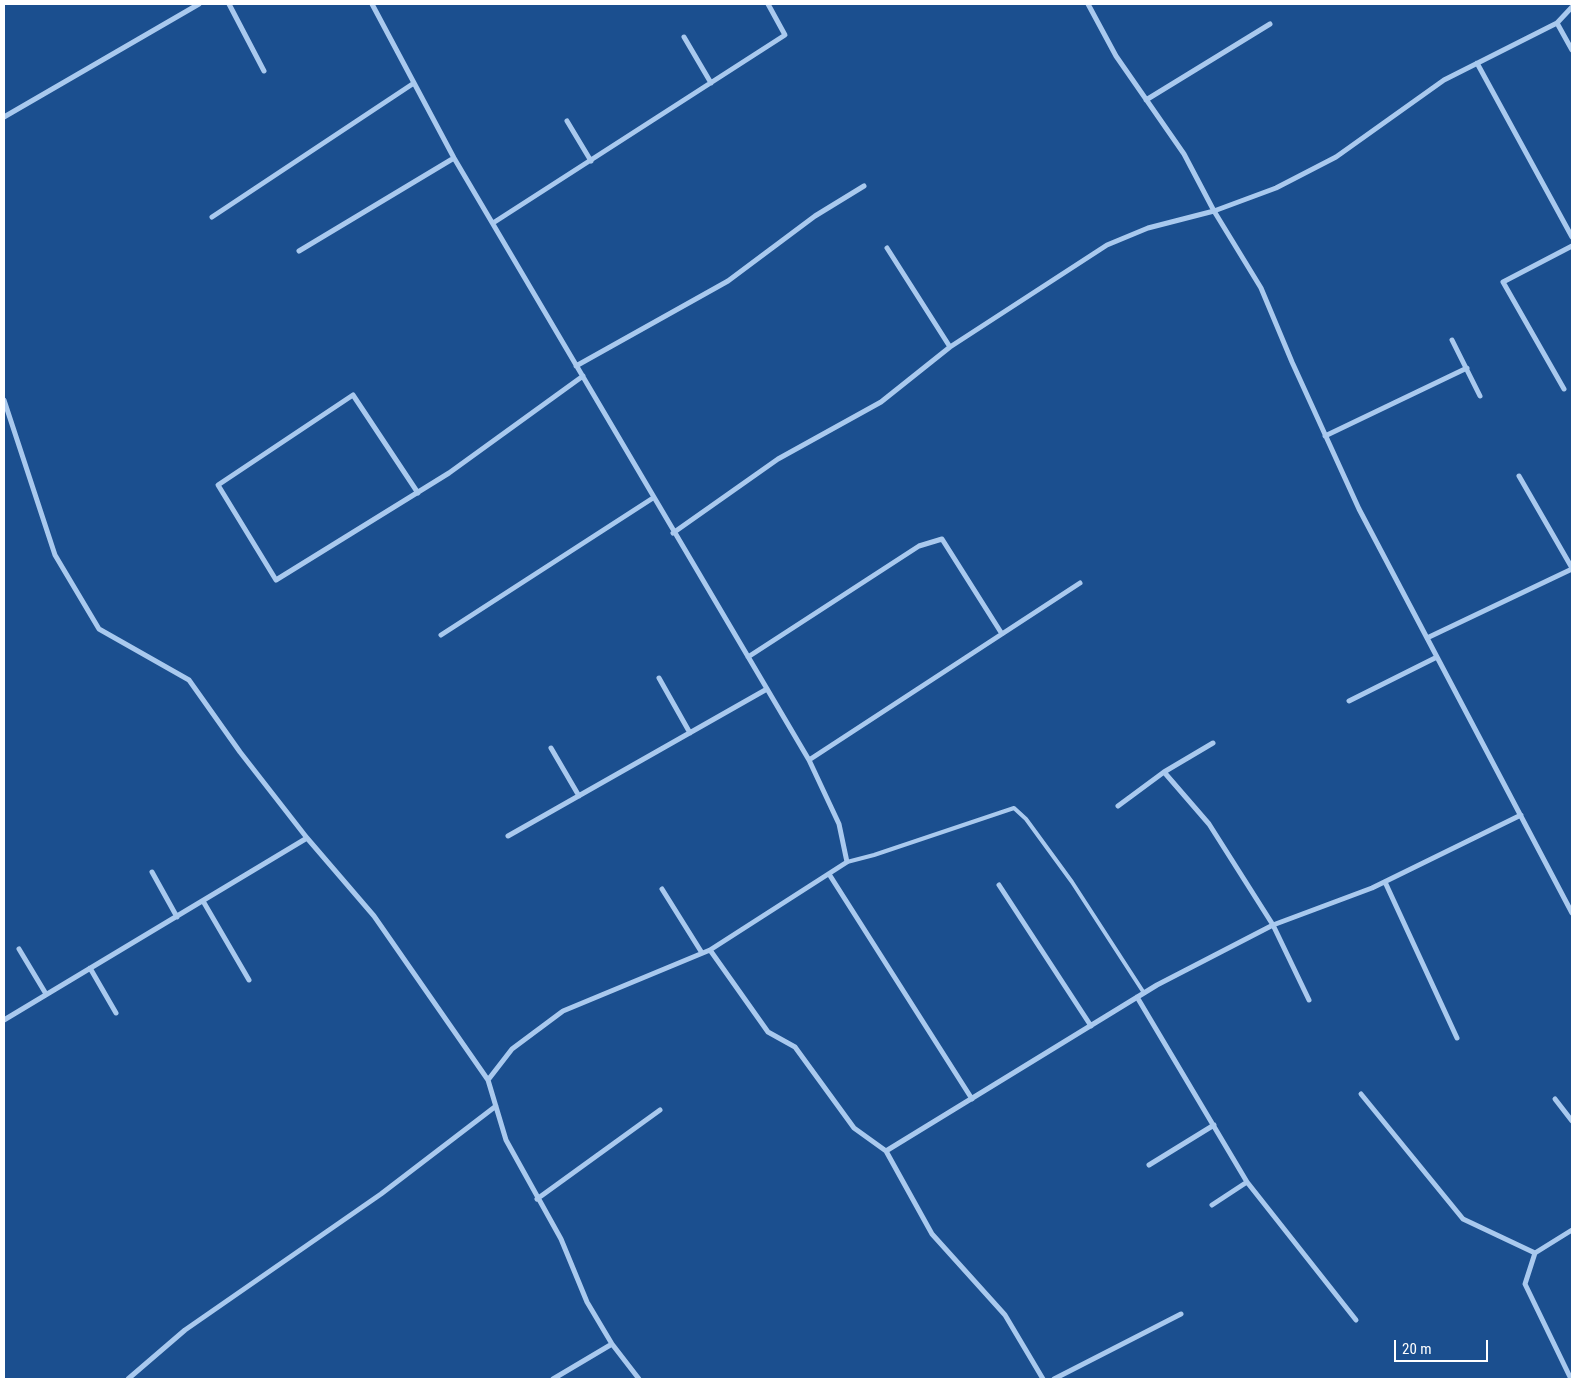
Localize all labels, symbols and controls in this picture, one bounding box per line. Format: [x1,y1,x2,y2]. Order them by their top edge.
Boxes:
scale bar [1396,1330,1490,1362]
text: 20 m [1402,1340,1432,1358]

